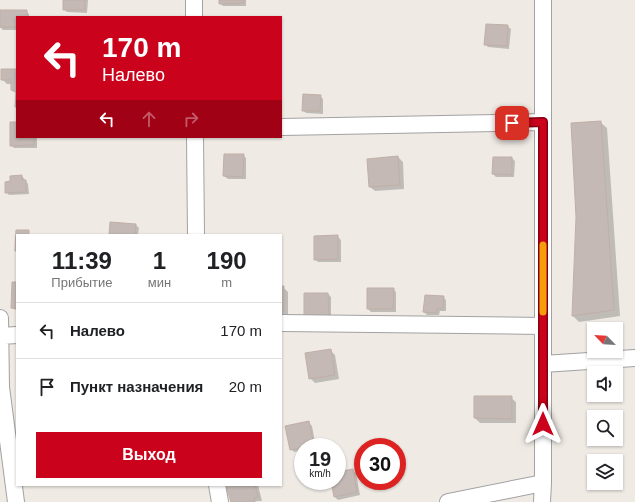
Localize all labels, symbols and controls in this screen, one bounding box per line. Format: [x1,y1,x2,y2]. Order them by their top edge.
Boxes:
icon: left [36,32,88,84]
text: 170 m [102,32,181,63]
text: Налево [102,65,165,85]
pin [495,106,529,140]
icon: left [96,108,118,130]
icon: ahead [138,108,160,130]
icon: right [180,108,202,130]
icon: arrive [501,112,523,134]
text: 11:39 [52,247,112,274]
text: 1 [153,247,166,274]
text: 190 [207,247,247,274]
text: Прибытие [51,275,112,290]
text: мин [148,275,171,290]
text: m [221,275,232,290]
icon: left [36,320,58,342]
text: Налево [70,322,125,339]
text: 170 m [220,322,262,339]
north arrow [587,322,623,358]
map controls [587,322,623,490]
button: sound [587,366,623,402]
icon: arrive [36,376,58,398]
text: Пункт назначения [70,378,203,395]
text: 20 m [229,378,262,395]
position arrow [522,403,564,445]
button: search [587,410,623,446]
button: Выход [36,432,262,478]
speed limit sign: 30 [354,438,406,490]
text: 19 [309,448,331,470]
button: layers [587,454,623,490]
text: km/h [309,468,331,479]

